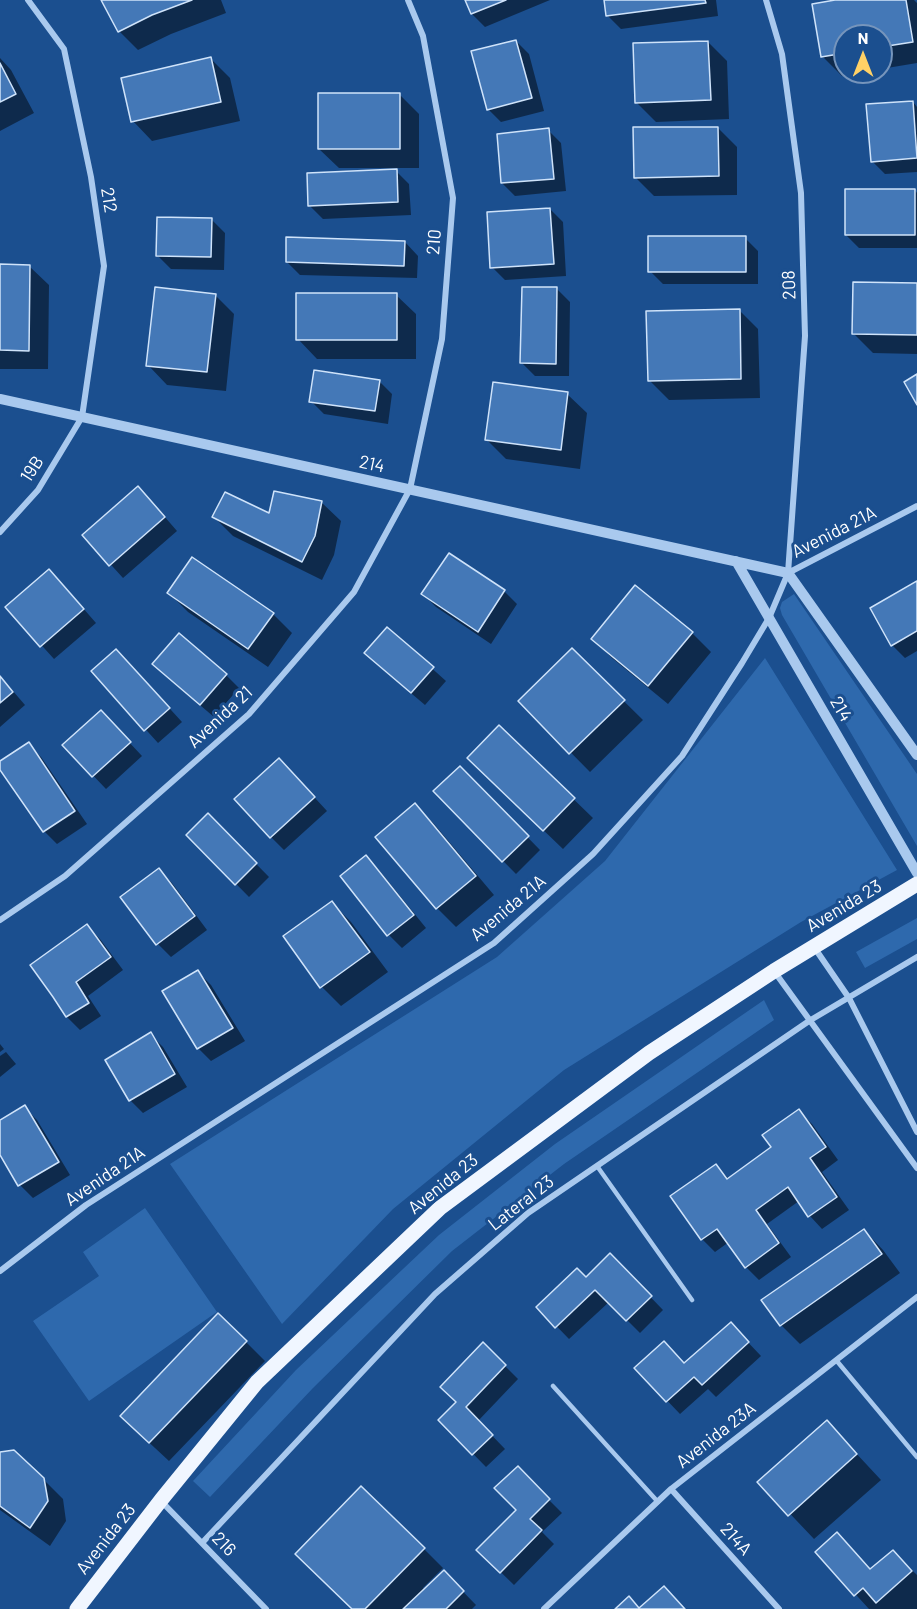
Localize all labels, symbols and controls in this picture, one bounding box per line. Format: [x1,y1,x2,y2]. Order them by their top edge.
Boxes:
north arrow [833,24,893,84]
text: N [858,28,868,47]
street label: 212 [96,186,122,214]
street label: 210 [422,228,446,256]
street label: 208 [778,270,800,300]
street label: 214 [357,451,387,477]
street label: 19B [16,452,48,486]
street label: Avenida 21A [788,502,880,562]
street label: Avenida 21 [183,682,257,752]
street label: 214 [825,693,857,725]
street label: Avenida 21A [466,870,550,946]
street label: Avenida 23 [802,875,886,937]
street label: Avenida 21A [61,1141,149,1211]
street label: Avenida 23 [404,1149,482,1219]
street label: Lateral 23 [484,1171,558,1235]
street label: Avenida 23A [672,1397,760,1473]
street label: Avenida 23 [72,1499,140,1579]
street label: 214A [716,1518,756,1560]
street label: 216 [208,1528,240,1560]

